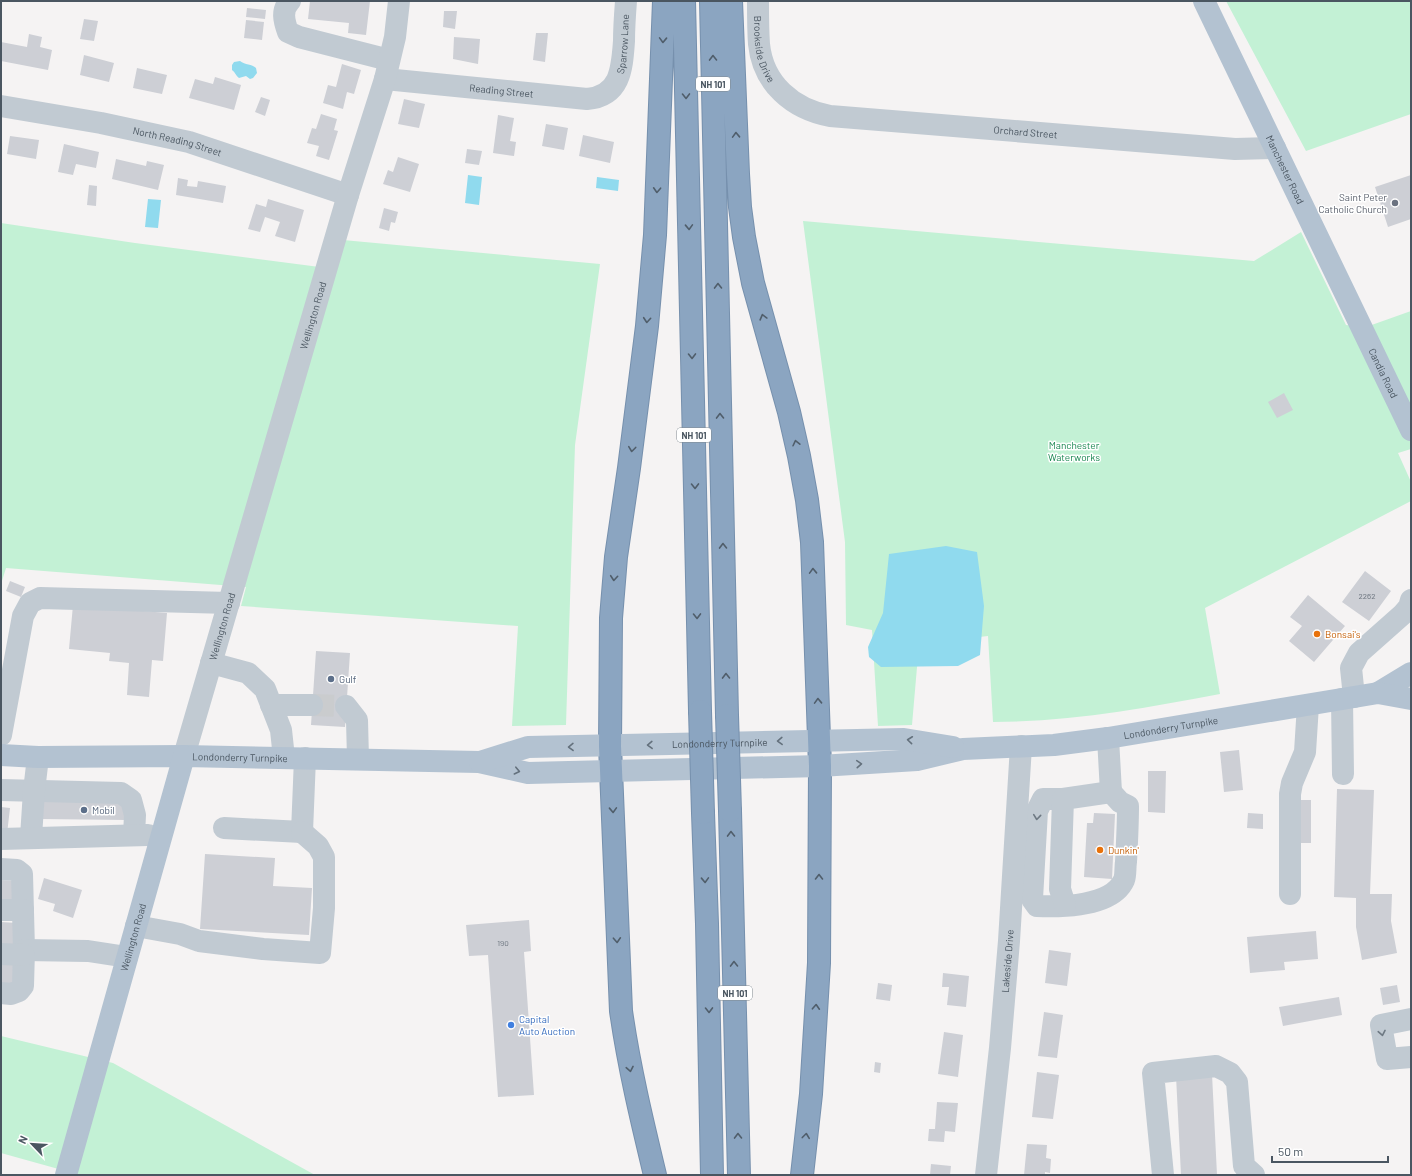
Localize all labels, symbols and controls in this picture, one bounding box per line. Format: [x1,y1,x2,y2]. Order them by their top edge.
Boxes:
street label: Sparrow Lane [614,14,631,75]
street label: Brookside Drive [752,16,778,85]
one-way arrow [659,37,668,43]
one-way arrow [708,55,717,61]
road number: NH 101 [696,77,730,91]
street label: Reading Street [469,81,535,100]
one-way arrow [682,93,690,99]
street label: Orchard Street [993,123,1058,141]
street label: North Reading Street [132,124,224,159]
one-way arrow [732,132,741,138]
street label: Manchester Road [1264,133,1307,206]
one-way arrow [652,187,661,193]
place label: Saint Peter Catholic Church [1318,191,1387,215]
marker: Saint Peter Catholic Church [1390,198,1400,208]
one-way arrow [685,224,693,230]
street label: Wellington Road [297,280,328,351]
one-way arrow [713,283,722,289]
one-way arrow [759,314,768,321]
one-way arrow [643,317,652,323]
street label: Candia Road [1366,346,1401,400]
one-way arrow [688,353,697,359]
one-way arrow [716,413,725,419]
road number: NH 101 [677,428,711,442]
park label: Manchester Waterworks [1048,439,1100,463]
one-way arrow [792,440,801,447]
one-way arrow [627,446,636,452]
one-way arrow [691,483,699,489]
one-way arrow [719,543,728,549]
one-way arrow [809,568,818,574]
one-way arrow [610,575,619,581]
street label: Wellington Road [206,591,237,662]
house number: 2262 [1359,591,1375,601]
one-way arrow [693,613,702,619]
place label: Bonsai's [1325,628,1361,640]
marker: Bonsai's [1312,629,1322,639]
place label: Gulf [339,673,357,685]
one-way arrow [722,673,731,679]
marker: Gulf [326,674,336,684]
one-way arrow [814,698,822,704]
street label: Londonderry Turnpike [1123,714,1219,741]
street label: Londonderry Turnpike [672,736,768,750]
one-way arrow [907,736,913,745]
one-way arrow [777,737,783,745]
one-way arrow [647,741,653,749]
one-way arrow [568,742,574,751]
street label: Londonderry Turnpike [192,750,288,764]
one-way arrow [856,759,862,768]
one-way arrow [514,766,520,774]
place label: Mobil [92,804,115,816]
marker: Mobil [79,805,89,815]
one-way arrow [609,807,618,813]
one-way arrow [1033,814,1042,820]
one-way arrow [726,831,735,837]
place label: Dunkin' [1108,844,1139,856]
marker: Dunkin' [1095,845,1105,855]
one-way arrow [815,874,823,880]
one-way arrow [701,877,710,883]
street label: Wellington Road [118,902,148,973]
street label: Lakeside Drive [999,929,1016,993]
one-way arrow [613,937,622,943]
house number: 190 [497,938,509,948]
one-way arrow [730,961,738,967]
road number: NH 101 [718,986,752,1000]
one-way arrow [812,1004,821,1010]
one-way arrow [705,1007,713,1013]
place label: Capital Auto Auction [519,1013,575,1037]
marker: Capital Auto Auction [506,1020,516,1030]
one-way arrow [1378,1030,1386,1036]
one-way arrow [626,1066,634,1072]
north arrow [12,1124,52,1164]
text: N [15,1133,30,1146]
one-way arrow [734,1133,743,1139]
one-way arrow [801,1133,810,1139]
scale bar [1272,1138,1388,1164]
text: 50 m [1278,1144,1303,1158]

